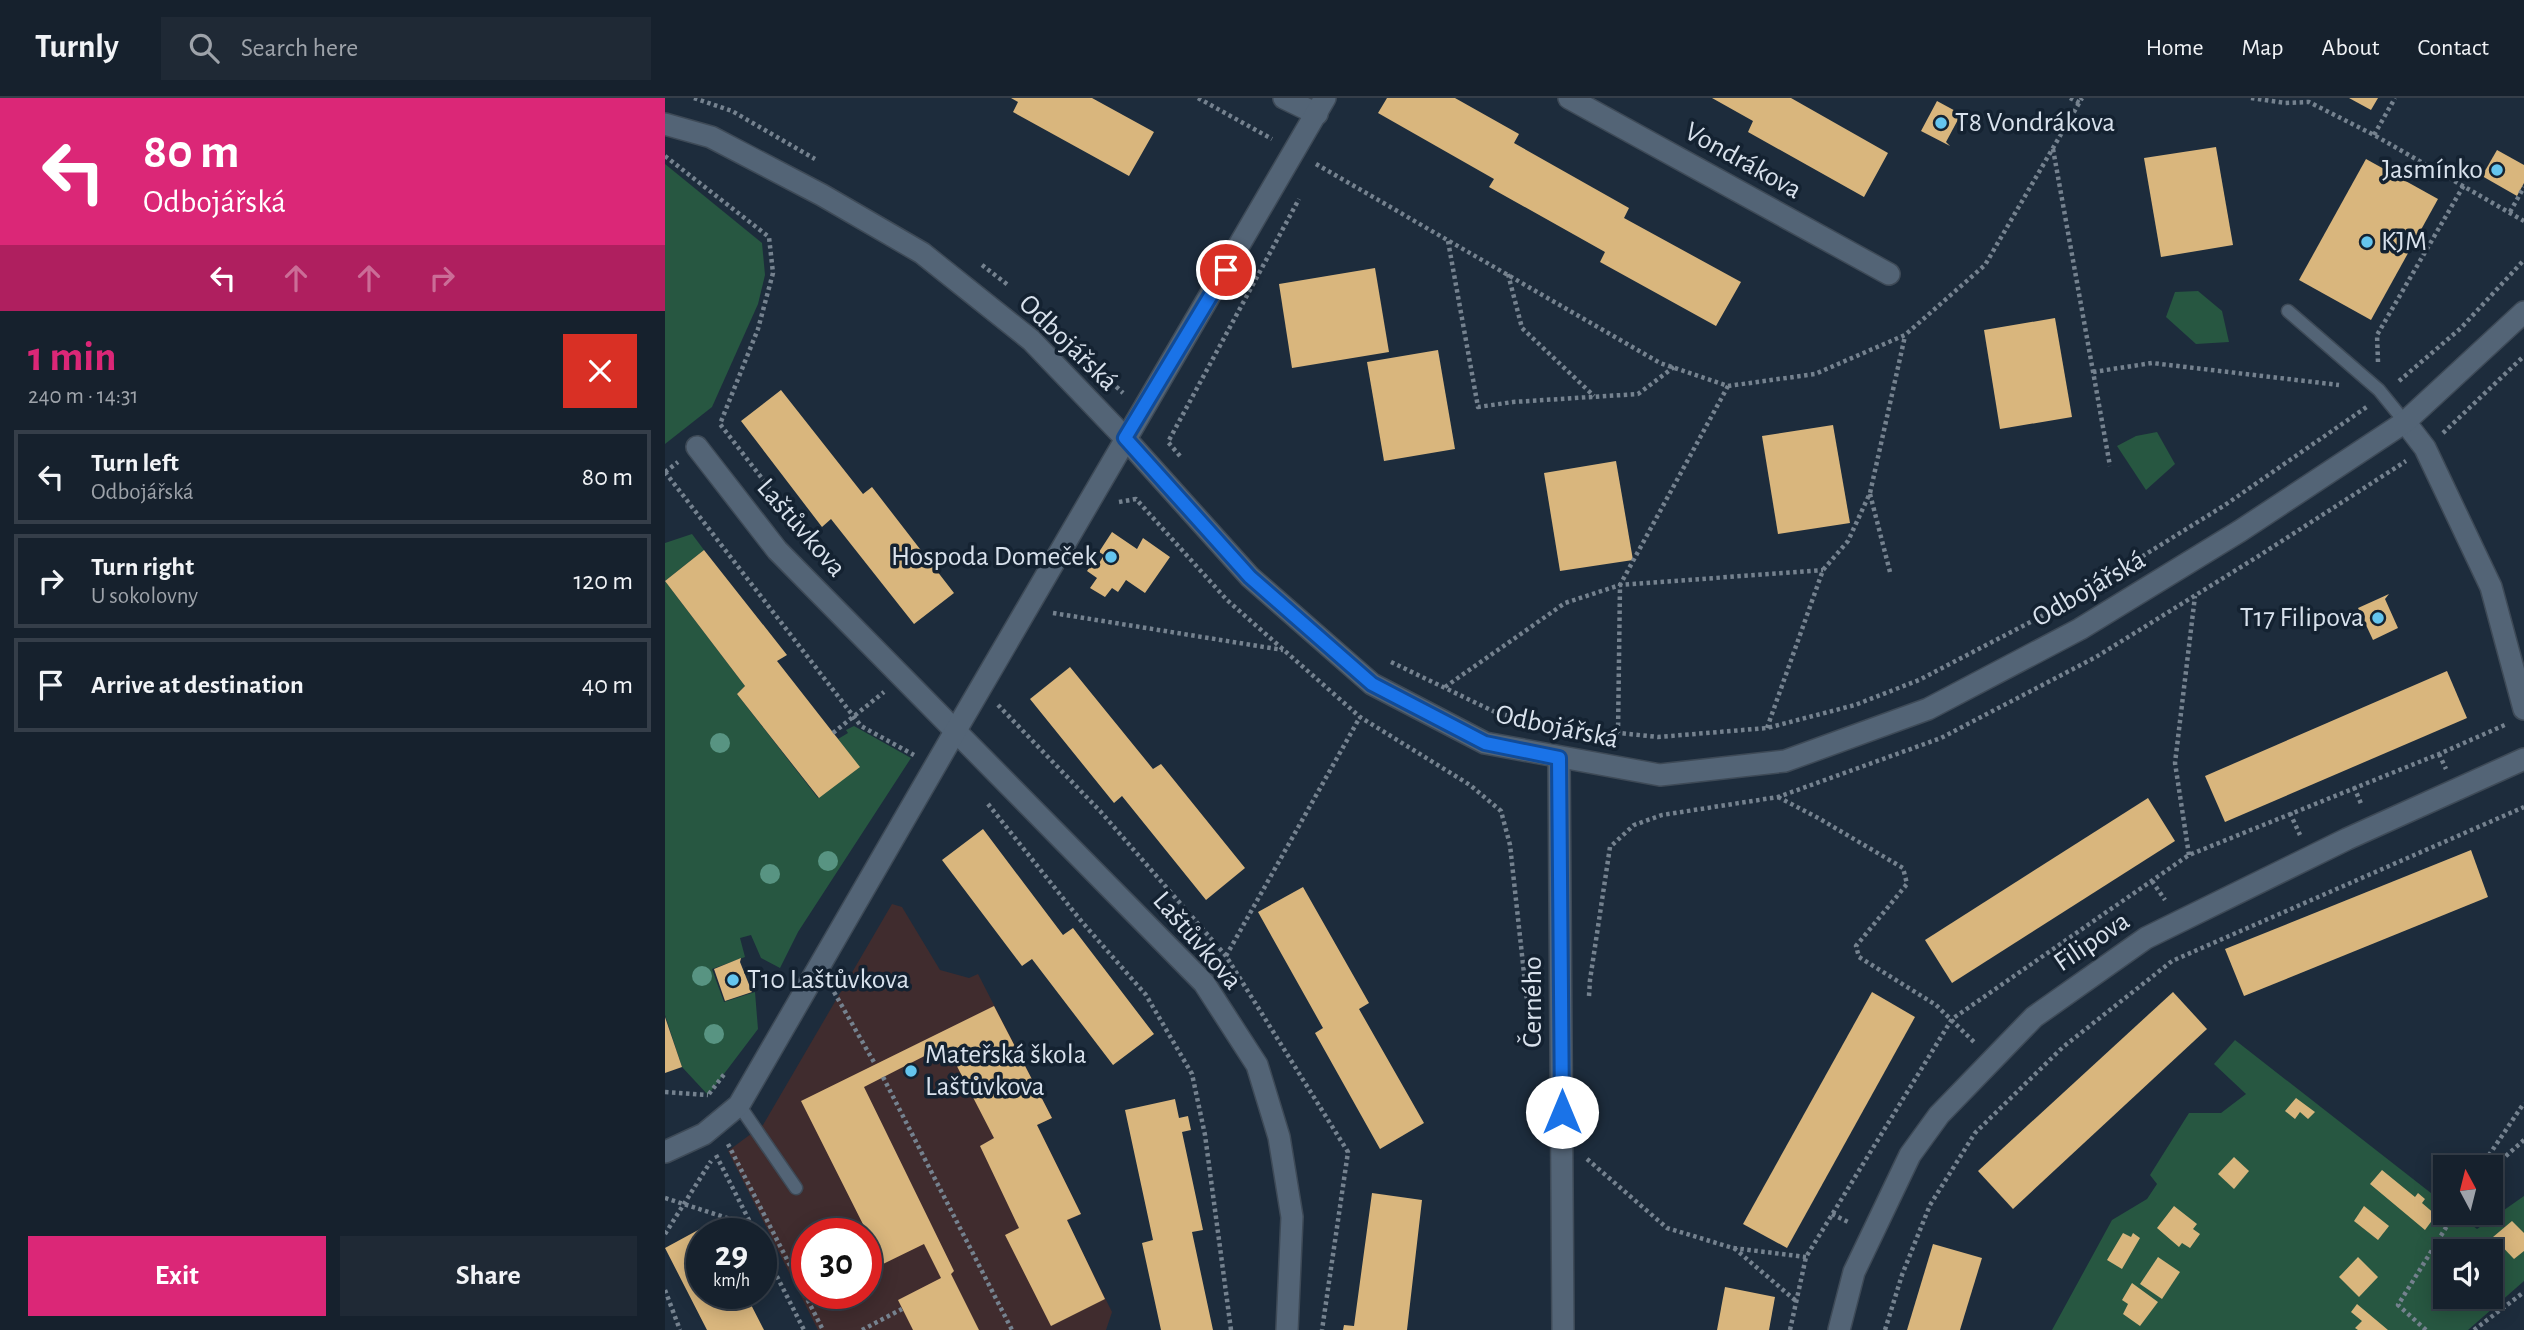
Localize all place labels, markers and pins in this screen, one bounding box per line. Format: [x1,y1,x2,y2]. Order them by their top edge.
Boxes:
place label: T8 Vondrákova [1955,109,2115,137]
marker: T8 Vondrákova [1933,115,1949,131]
place label: Jasmínko [2382,156,2483,184]
marker: Jasmínko [2489,162,2505,178]
place label: KJM [2381,228,2427,256]
marker: KJM [2359,234,2375,250]
pin [1196,240,1256,300]
place label: Hospoda Domeček [891,543,1097,571]
marker: Hospoda Domeček [1103,549,1119,565]
place label: T17 Filipova [2240,604,2364,632]
marker: T17 Filipova [2370,610,2386,626]
place label: T10 Laštůvkova [747,966,909,994]
marker: T10 Laštůvkova [725,972,741,988]
place label: Mateřská škola Laštůvkova [925,1041,1087,1101]
marker: Mateřská škola Laštůvkova [903,1063,919,1079]

